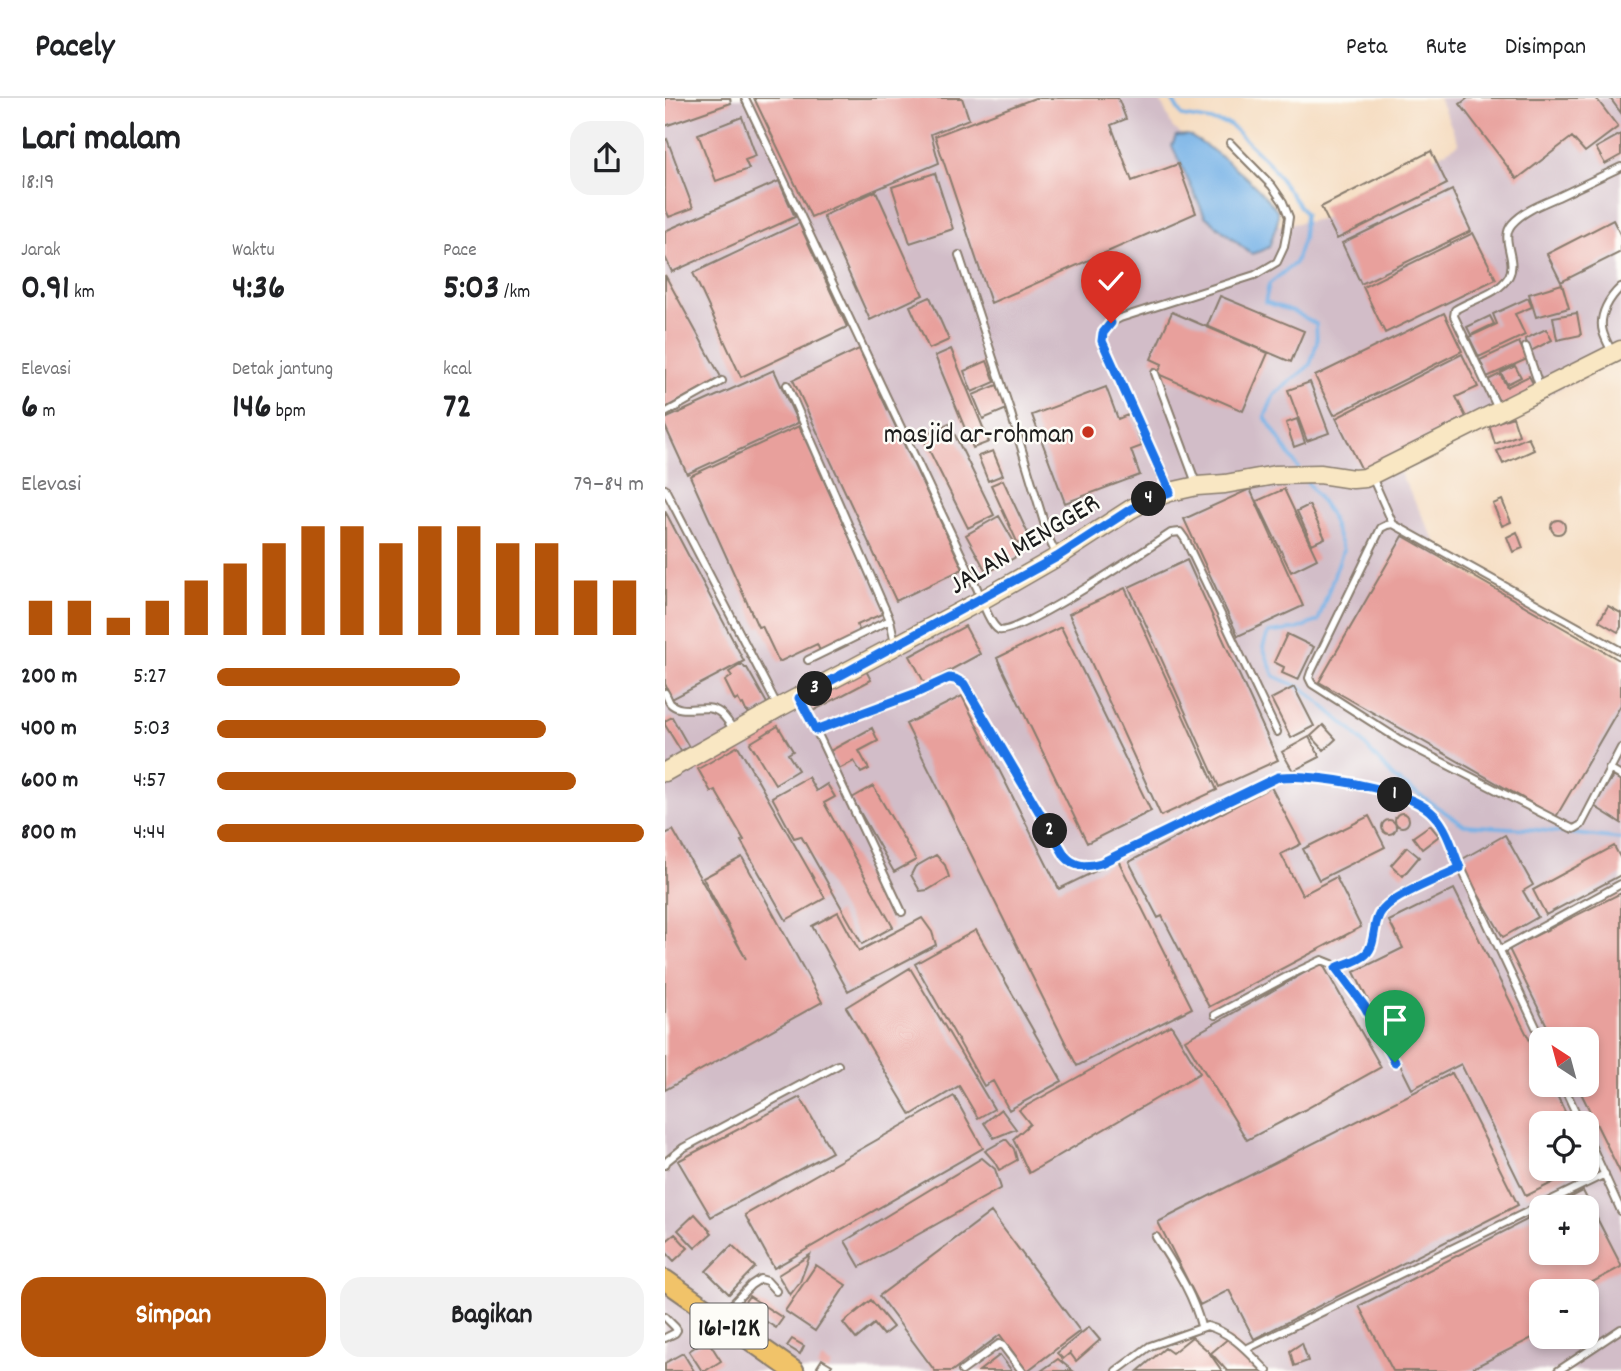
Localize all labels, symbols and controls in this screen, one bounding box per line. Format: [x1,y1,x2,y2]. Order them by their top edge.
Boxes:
text: Pacely [35,25,114,72]
text: Peta [1346,31,1387,65]
text: Rute [1425,31,1467,65]
text: Disimpan [1505,31,1586,65]
text: Lari malam [21,113,181,168]
button: share [570,121,644,195]
text: 18:19 [21,167,55,200]
text: Jarak [21,238,61,265]
text: Waktu [232,238,275,265]
text: Pace [443,238,477,265]
pin [1081,251,1141,323]
icon: check [1092,262,1130,300]
text: 0.91 [21,265,70,315]
text: 4:36 [232,265,285,315]
text: 5:03 [443,265,500,315]
text: km [70,280,95,307]
text: /km [500,280,530,307]
text: Elevasi [21,357,71,384]
text: Detak jantung [232,357,333,384]
text: kcal [443,357,472,384]
text: 6 [21,384,38,434]
text: 146 [232,384,271,434]
text: 72 [443,384,472,434]
text: m [38,399,56,426]
text: bpm [271,399,306,426]
place label: masjid ar-rohman [884,417,1074,457]
marker: masjid ar-rohman [1080,424,1096,440]
text: Elevasi [21,469,81,502]
text: 79–84 m [573,469,644,502]
pin: 4 [1131,482,1167,516]
street label: JALAN MENGGER [942,485,1109,607]
text: 4 [1145,485,1152,512]
text: 200 m [21,661,77,694]
text: 5:27 [133,661,166,694]
pin: 3 [797,672,833,706]
text: 3 [810,675,819,702]
text: 400 m [21,713,77,746]
text: 5:03 [133,713,170,746]
text: 600 m [21,765,78,798]
text: 4:57 [133,765,166,798]
pin: 1 [1377,778,1413,812]
text: 1 [1392,781,1397,808]
pin: 2 [1033,814,1067,848]
text: 800 m [21,817,76,850]
text: 4:44 [133,817,165,850]
text: 2 [1045,817,1054,844]
pin [1365,990,1425,1062]
icon: arrive [1376,1001,1414,1039]
north arrow [1529,1027,1599,1097]
map controls [1529,1027,1599,1349]
button: locate [1529,1111,1599,1181]
button: + [1529,1195,1599,1265]
button: Simpan [21,1277,326,1357]
button: Bagikan [340,1277,644,1357]
button: − [1529,1279,1599,1349]
road number: 161-12K [690,1303,767,1348]

